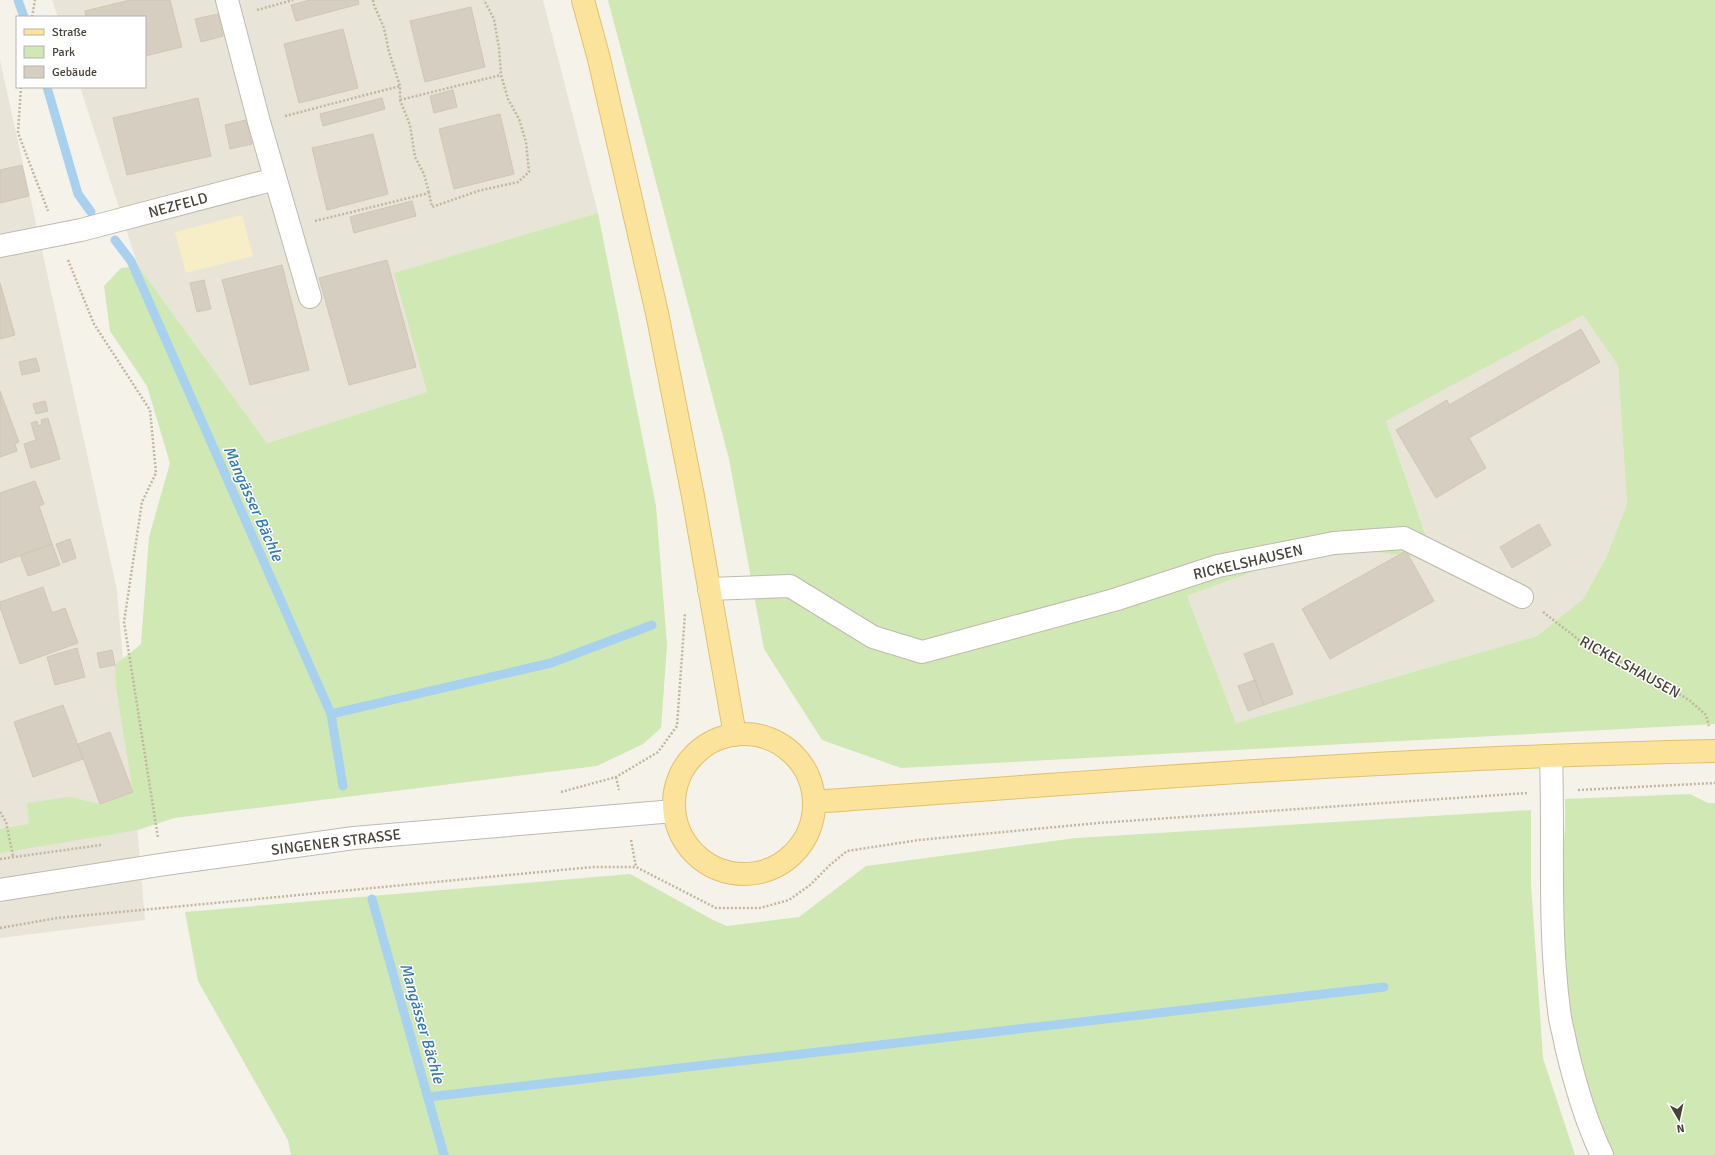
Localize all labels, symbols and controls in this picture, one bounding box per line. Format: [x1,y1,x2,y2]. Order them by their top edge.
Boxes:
legend [16,16,146,88]
text: Straße [52,25,87,40]
text: Park [52,45,75,60]
text: Gebäude [52,65,97,80]
street label: NEZFELD [146,188,210,222]
water label: Mangässer Bächle [219,443,288,565]
street label: RICKELSHAUSEN [1191,541,1305,583]
street label: RICKELSHAUSEN [1577,632,1683,702]
street label: SINGENER STRASSE [270,825,402,859]
water label: Mangässer Bächle [395,961,449,1087]
north arrow [1659,1099,1699,1139]
text: N [1676,1121,1685,1135]

